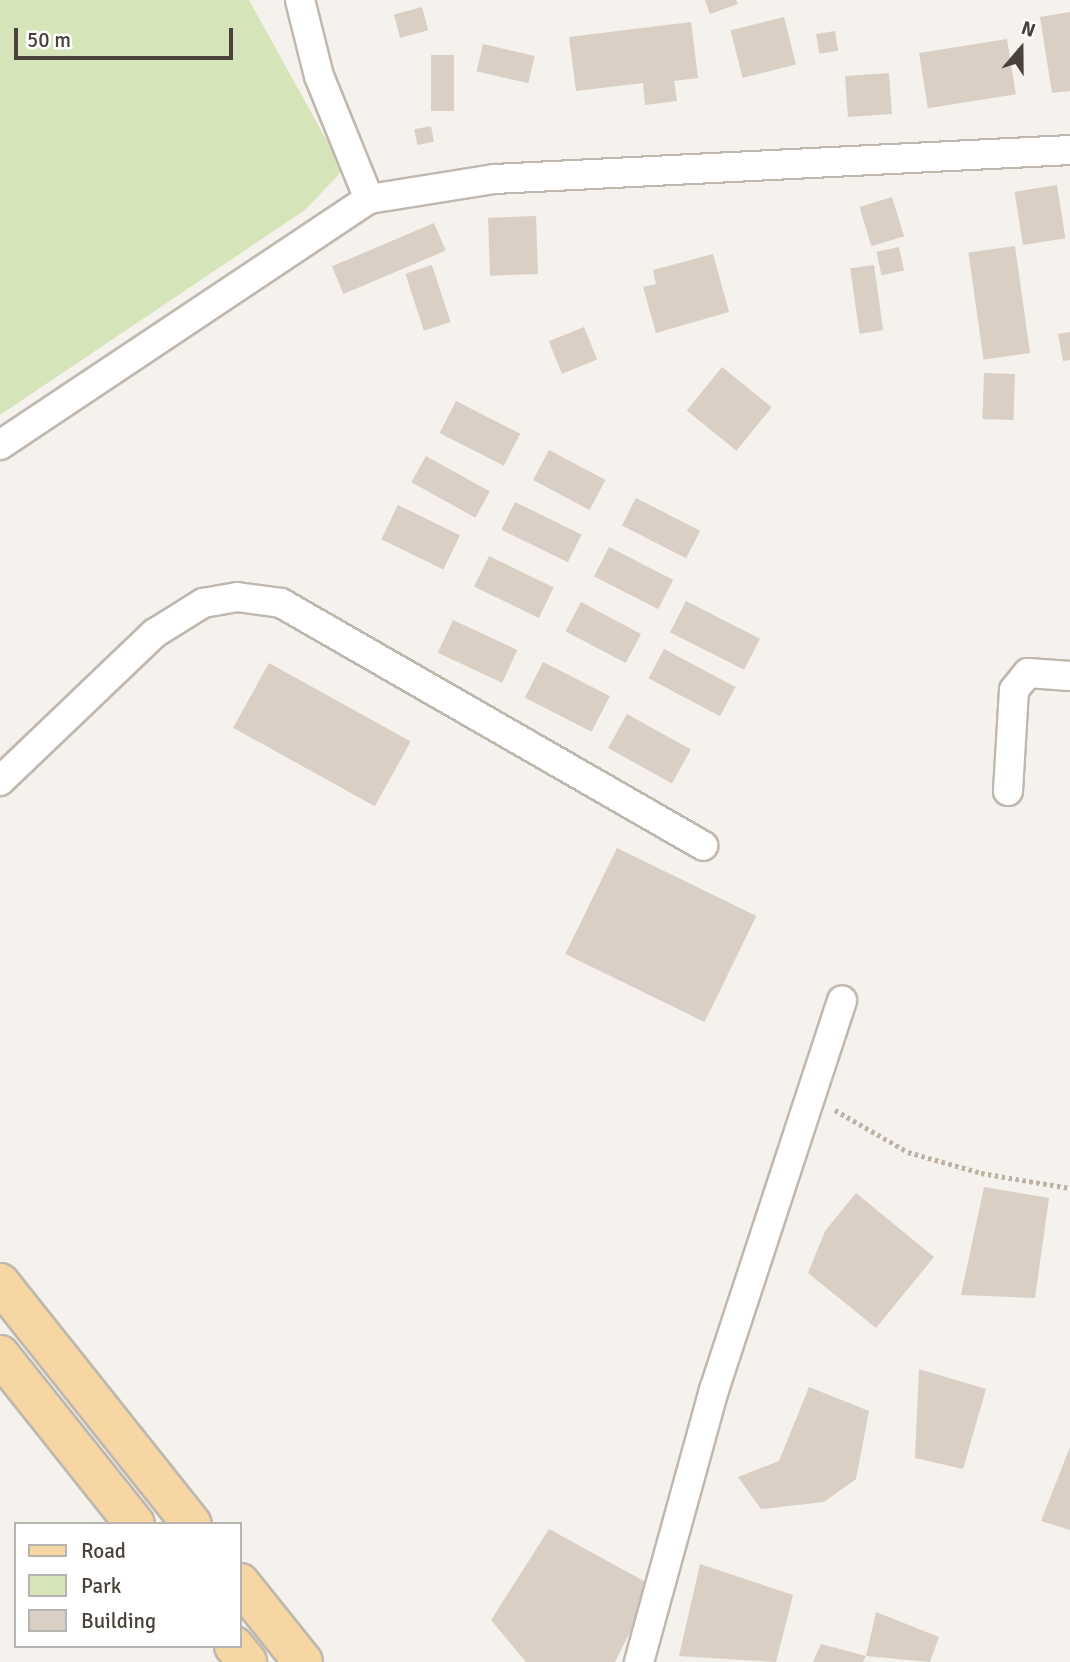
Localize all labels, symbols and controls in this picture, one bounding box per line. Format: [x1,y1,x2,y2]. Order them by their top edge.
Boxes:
scale bar [18,14,236,58]
north arrow [986,14,1056,84]
text: N [1018,16,1038,43]
text: 50 m [27,27,71,53]
legend [14,1522,242,1648]
text: Road [81,1538,126,1564]
text: Park [81,1573,121,1599]
text: Building [81,1608,156,1634]

